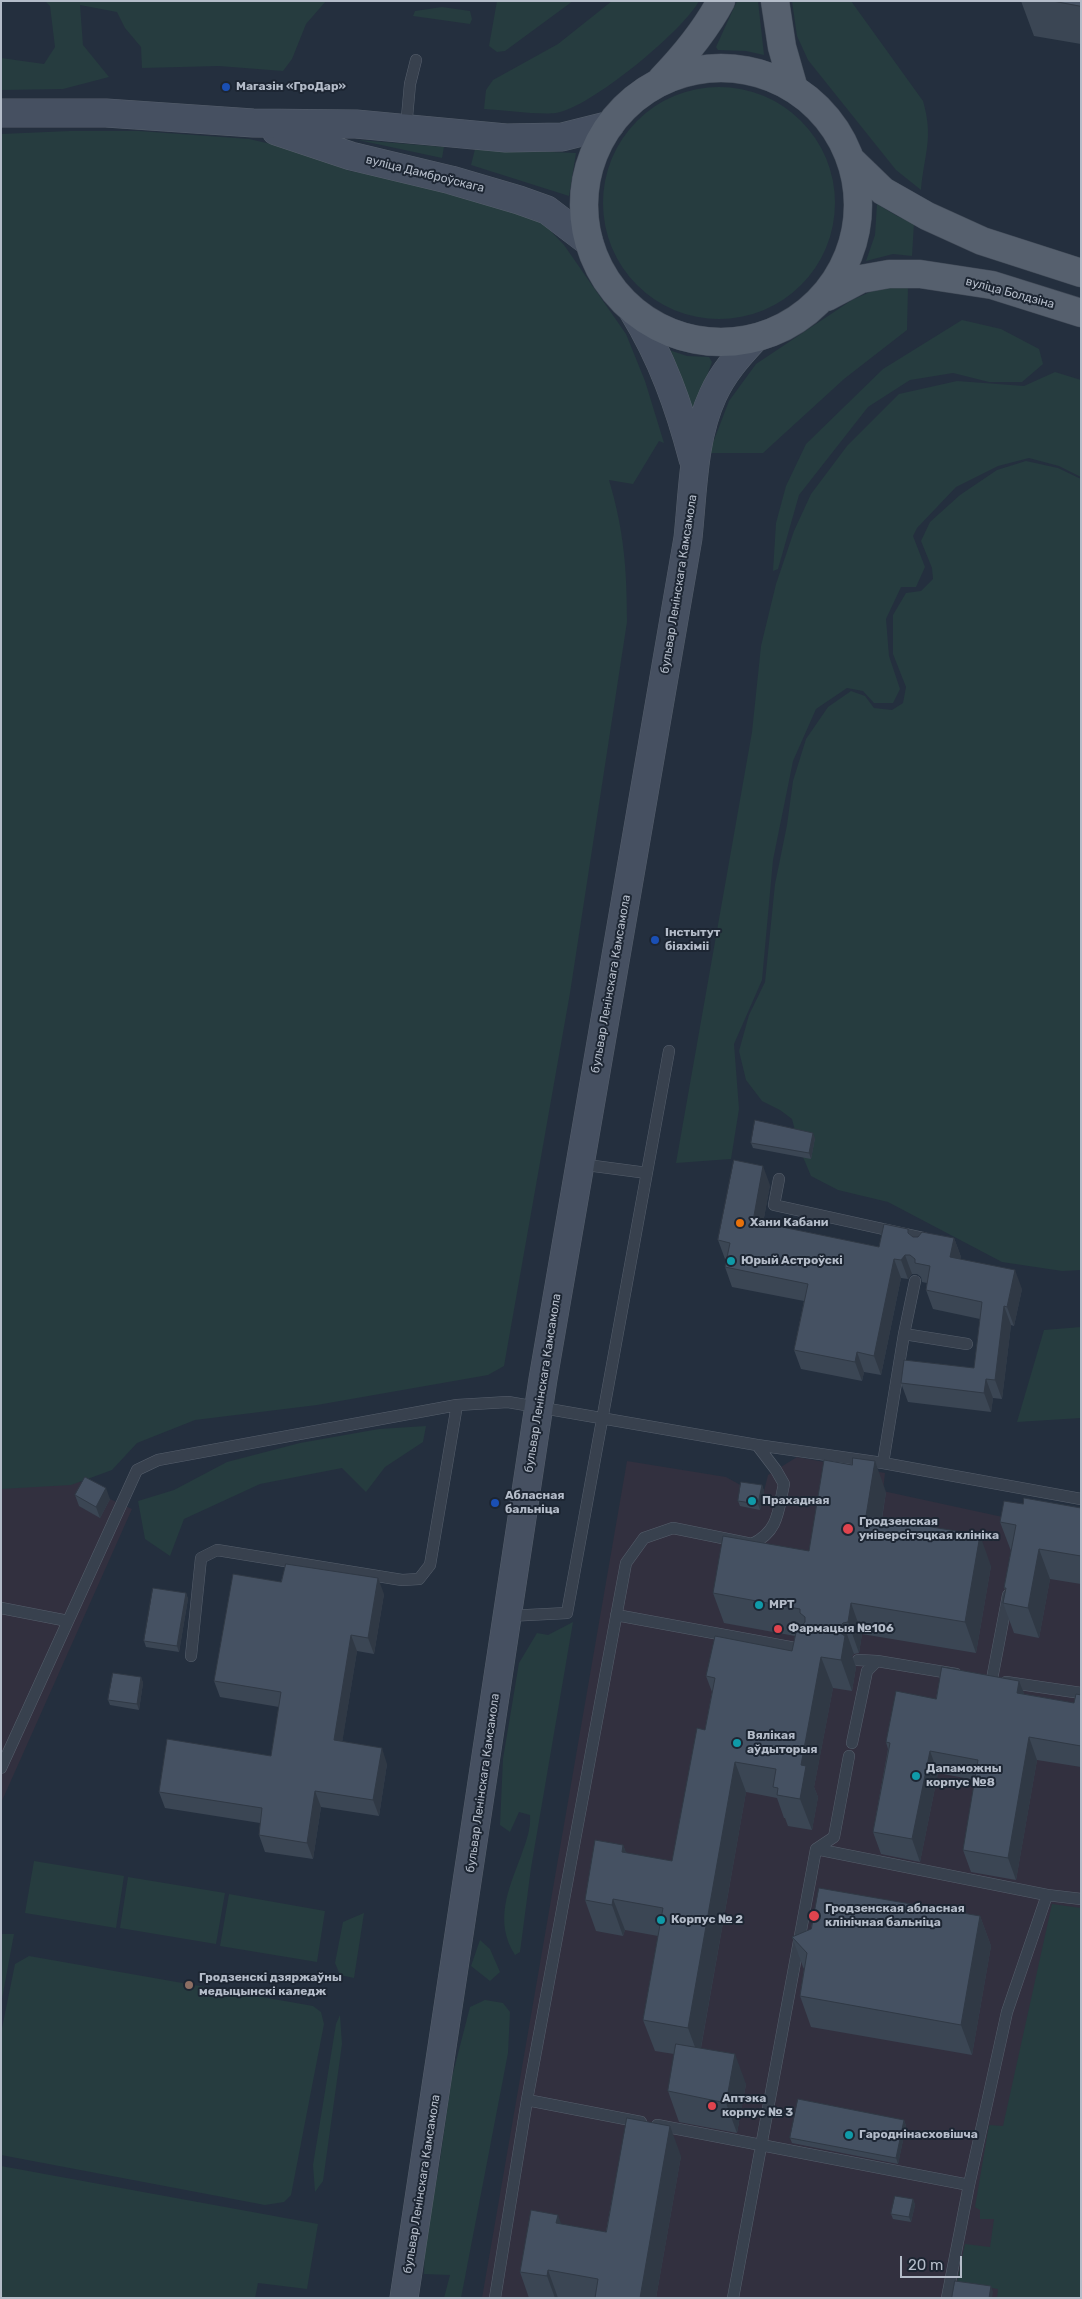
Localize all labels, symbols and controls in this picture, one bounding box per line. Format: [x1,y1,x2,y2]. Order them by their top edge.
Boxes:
place label: Магазін «ГроДар» [236,80,346,94]
marker: Магазін «ГроДар» [220,81,232,93]
street label: вуліца Дамброўскага [364,152,486,196]
street label: вуліца Болдзіна [964,274,1056,312]
street label: бульвар Ленінскага Камсамола [658,493,700,675]
street label: бульвар Ленінскага Камсамола [588,894,634,1074]
place label: Інстытут біяхіміі [665,926,720,954]
marker: Інстытут біяхіміі [649,934,661,946]
place label: Хани Кабани [750,1216,828,1230]
marker: Хани Кабани [734,1217,746,1229]
place label: Юрый Астроўскі [741,1254,843,1268]
marker: Юрый Астроўскі [725,1255,737,1267]
street label: бульвар Ленінскага Камсамола [522,1292,564,1474]
place label: Абласная бальніца [505,1489,565,1517]
place label: Прахадная [762,1494,830,1508]
marker: Прахадная [746,1495,758,1507]
marker: Абласная бальніца [489,1497,501,1509]
place label: Гродзенская універсітэцкая клініка [859,1515,999,1543]
marker: Гродзенская універсітэцкая клініка [841,1522,855,1536]
place label: МРТ [769,1598,795,1612]
marker: МРТ [753,1599,765,1611]
place label: Фармацыя №106 [788,1622,894,1636]
marker: Фармацыя №106 [772,1623,784,1635]
street label: бульвар Ленінскага Камсамола [463,1692,503,1874]
place label: Вялікая аўдыторыя [747,1729,818,1757]
marker: Вялікая аўдыторыя [731,1737,743,1749]
place label: Дапаможны корпус №8 [926,1762,1002,1790]
marker: Дапаможны корпус №8 [910,1770,922,1782]
place label: Гродзенская абласная клінічная бальніца [825,1902,965,1930]
marker: Гродзенская абласная клінічная бальніца [807,1909,821,1923]
place label: Корпус № 2 [671,1913,743,1927]
marker: Корпус № 2 [655,1914,667,1926]
place label: Гродзенскі дзяржаўны медыцынскі каледж [199,1971,342,1999]
marker: Гродзенскі дзяржаўны медыцынскі каледж [183,1979,195,1991]
place label: Аптэка корпус № 3 [722,2092,793,2120]
street label: бульвар Ленінскага Камсамола [401,2093,443,2275]
marker: Аптэка корпус № 3 [706,2100,718,2112]
place label: Гароднінасховішча [859,2128,978,2142]
marker: Гароднінасховішча [843,2129,855,2141]
scale bar [902,2246,964,2278]
text: 20 m [908,2256,943,2274]

